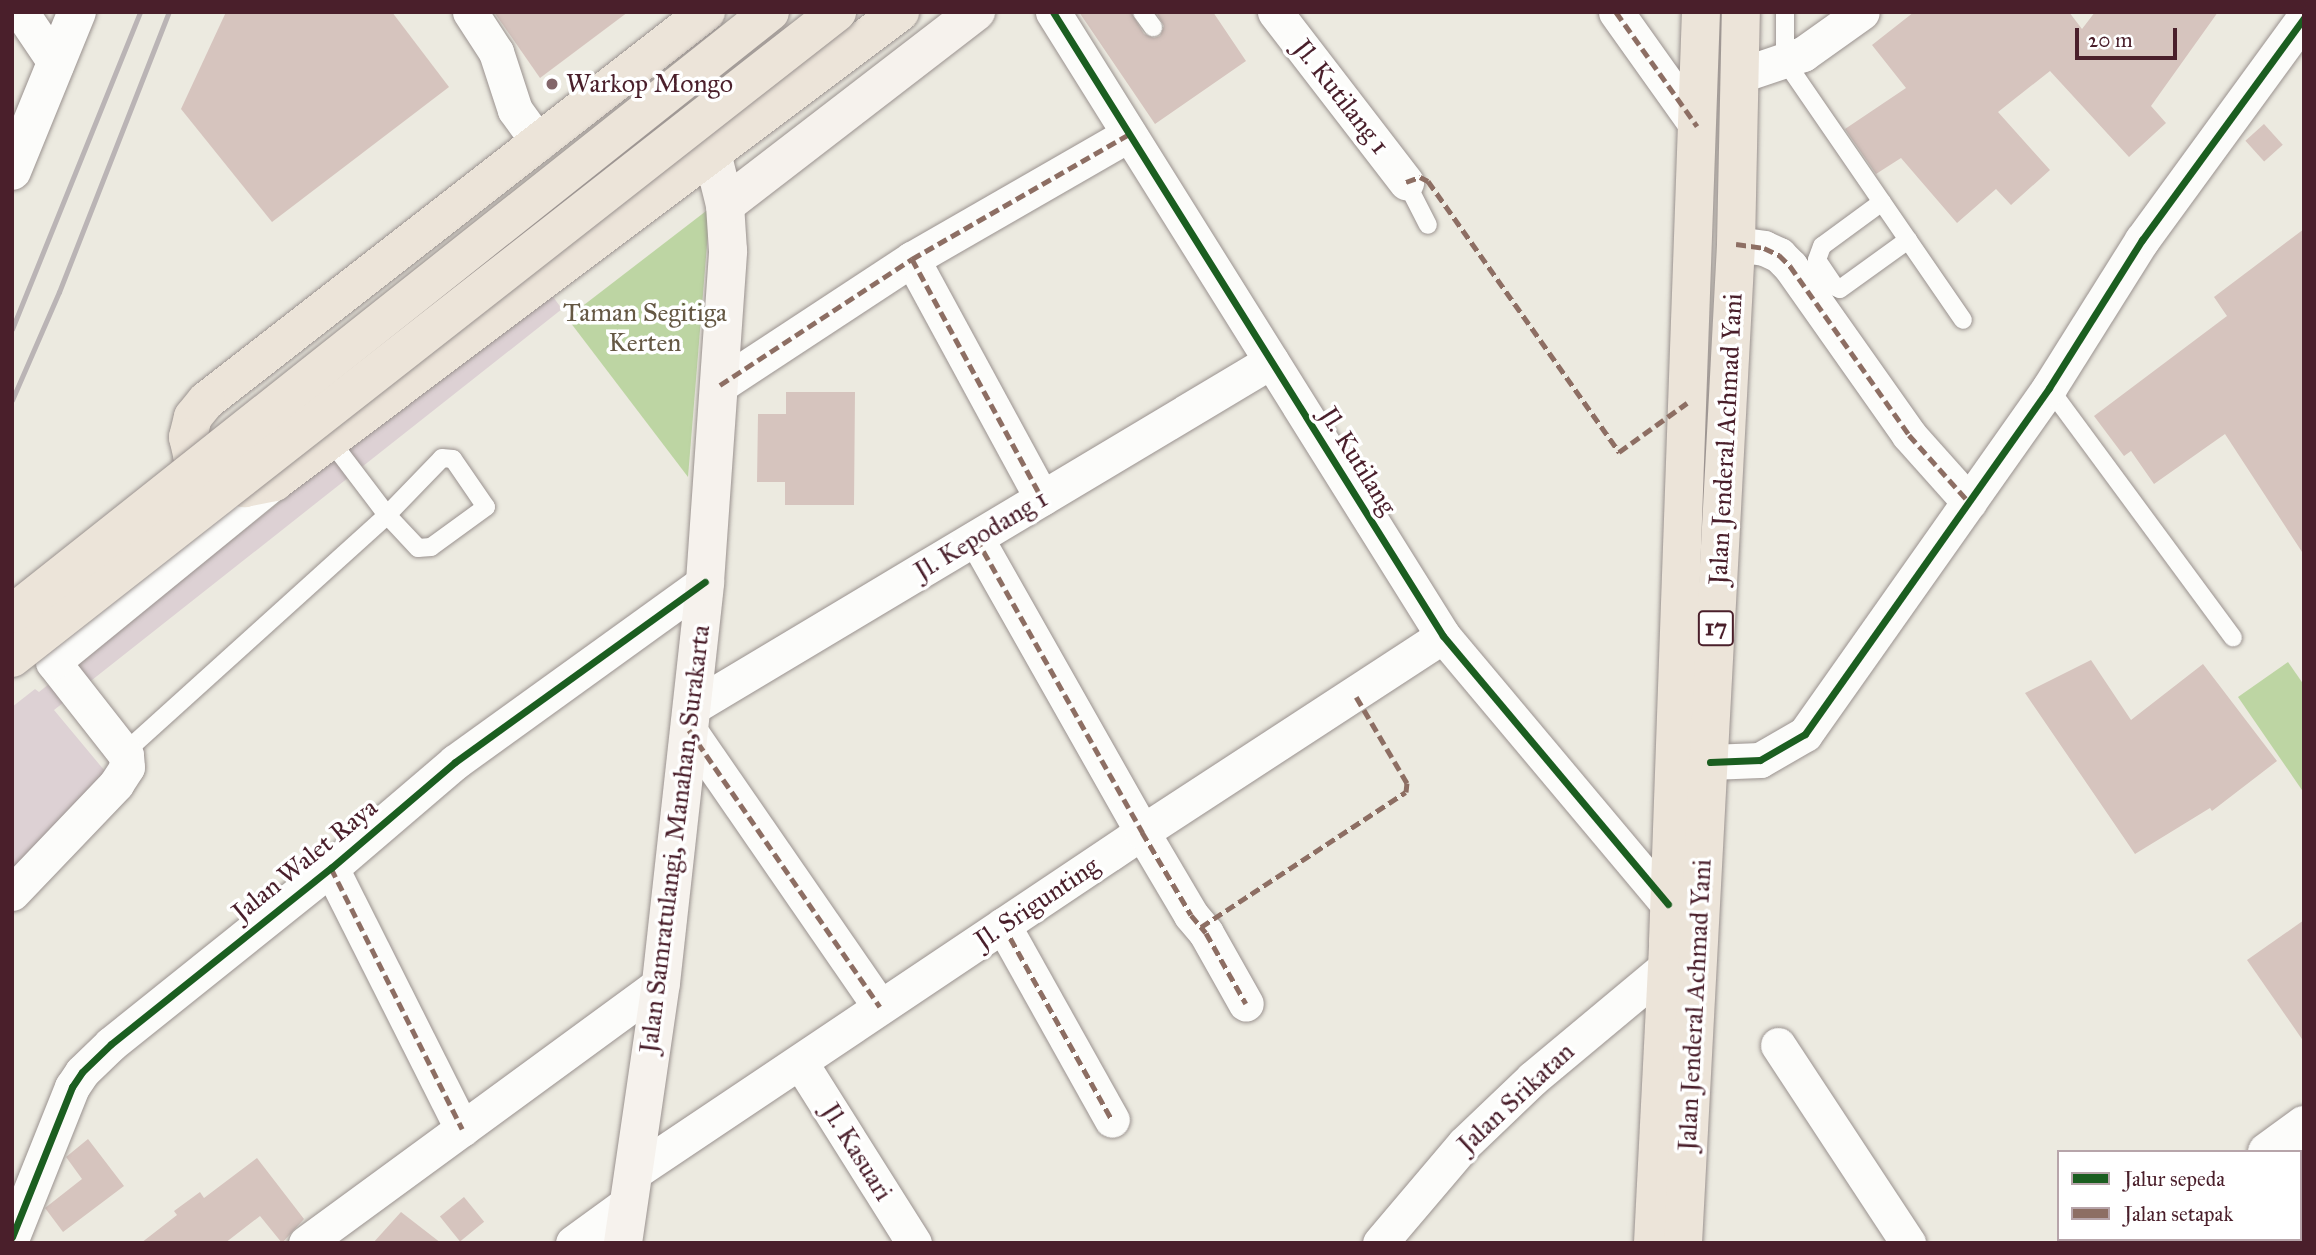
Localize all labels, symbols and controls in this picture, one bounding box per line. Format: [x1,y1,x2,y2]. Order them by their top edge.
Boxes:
scale bar [2078,14,2180,58]
text: 20 m [2088,27,2133,53]
street label: Jl. Kutilang 1 [1287,33,1395,161]
place label: Warkop Mongo [566,68,733,100]
marker: Warkop Mongo [544,76,560,92]
street label: Jalan Jenderal Achmad Yani [1703,292,1749,586]
park label: Taman Segitiga Kerten [563,297,727,358]
street label: Jl. Kutilang [1313,401,1403,521]
street label: Jl. Kepodang 1 [909,483,1053,587]
road number: 17 [1697,608,1735,648]
street label: Jalan Samratulangi, Manahan, Surakarta [633,623,717,1055]
street label: Jalan Walet Raya [226,792,384,928]
street label: Jl. Srigunting [969,850,1105,956]
street label: Jalan Jenderal Achmad Yani [1672,858,1718,1152]
street label: Jalan Srikatan [1451,1036,1581,1160]
street label: Jl. Kasuari [815,1097,899,1207]
legend [2057,1150,2302,1241]
text: Jalur sepeda [2124,1166,2225,1192]
text: Jalan setapak [2124,1201,2233,1227]

